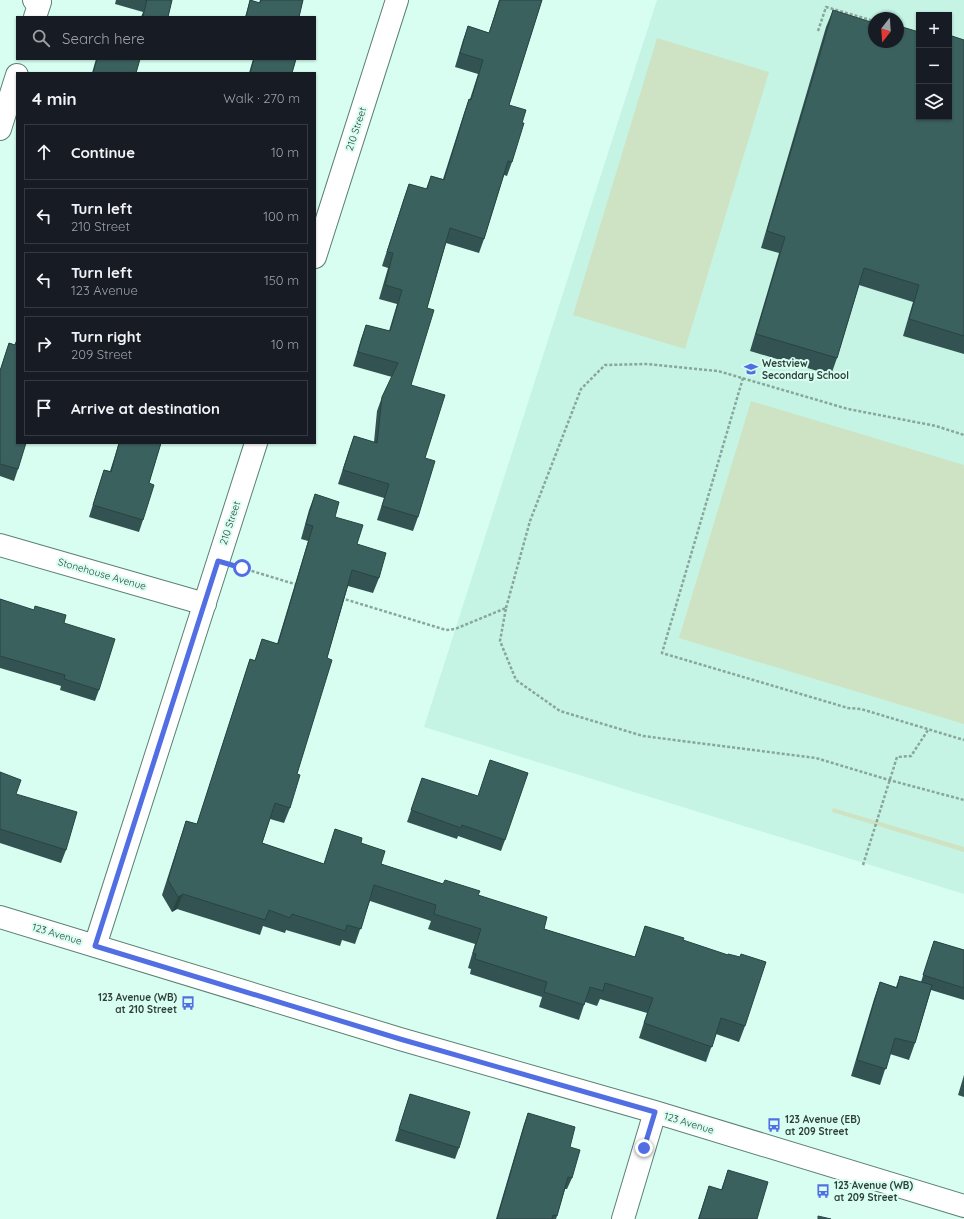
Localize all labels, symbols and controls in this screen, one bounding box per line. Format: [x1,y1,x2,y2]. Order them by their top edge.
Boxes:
north arrow [868,12,904,48]
map controls [916,12,952,120]
button: + [916,12,952,48]
search box [16,16,316,60]
icon: search [30,27,52,49]
text: Search here [62,29,145,48]
button: − [916,48,952,84]
button: layers [916,84,952,120]
text: 4 min [32,88,77,109]
text: Walk · 270 m [223,90,300,106]
street label: 210 Street [343,105,369,153]
icon: ahead [33,141,55,163]
text: Continue [71,143,135,162]
text: 10 m [271,144,299,160]
text: Turn left [71,199,133,218]
icon: left [33,205,55,227]
text: 100 m [263,208,299,224]
text: 210 Street [71,218,130,234]
text: Turn left [71,263,133,282]
icon: left [33,269,55,291]
text: 150 m [264,272,299,288]
text: 123 Avenue [71,282,138,298]
text: Turn right [71,327,142,346]
icon: right [33,333,55,355]
text: 10 m [271,336,299,352]
text: 209 Street [71,346,132,362]
place label: Westview Secondary School [762,357,849,382]
school or university icon: Westview Secondary School [743,361,759,377]
icon: arrive [33,397,55,419]
text: Arrive at destination [71,399,220,418]
street label: 210 Street [217,499,243,547]
street label: Stonehouse Avenue [56,555,148,593]
route start [233,559,251,577]
street label: 123 Avenue [31,920,84,948]
place label: 123 Avenue (WB) at 210 Street [98,991,177,1016]
bus stop icon: 123 Avenue (WB) at 210 Street [180,995,196,1011]
street label: 123 Avenue [663,1109,716,1137]
place label: 123 Avenue (EB) at 209 Street [785,1113,861,1138]
bus stop icon: 123 Avenue (EB) at 209 Street [766,1117,782,1133]
route end [635,1139,653,1157]
place label: 123 Avenue (WB) at 209 Street [834,1179,913,1204]
bus stop icon: 123 Avenue (WB) at 209 Street [815,1183,831,1199]

